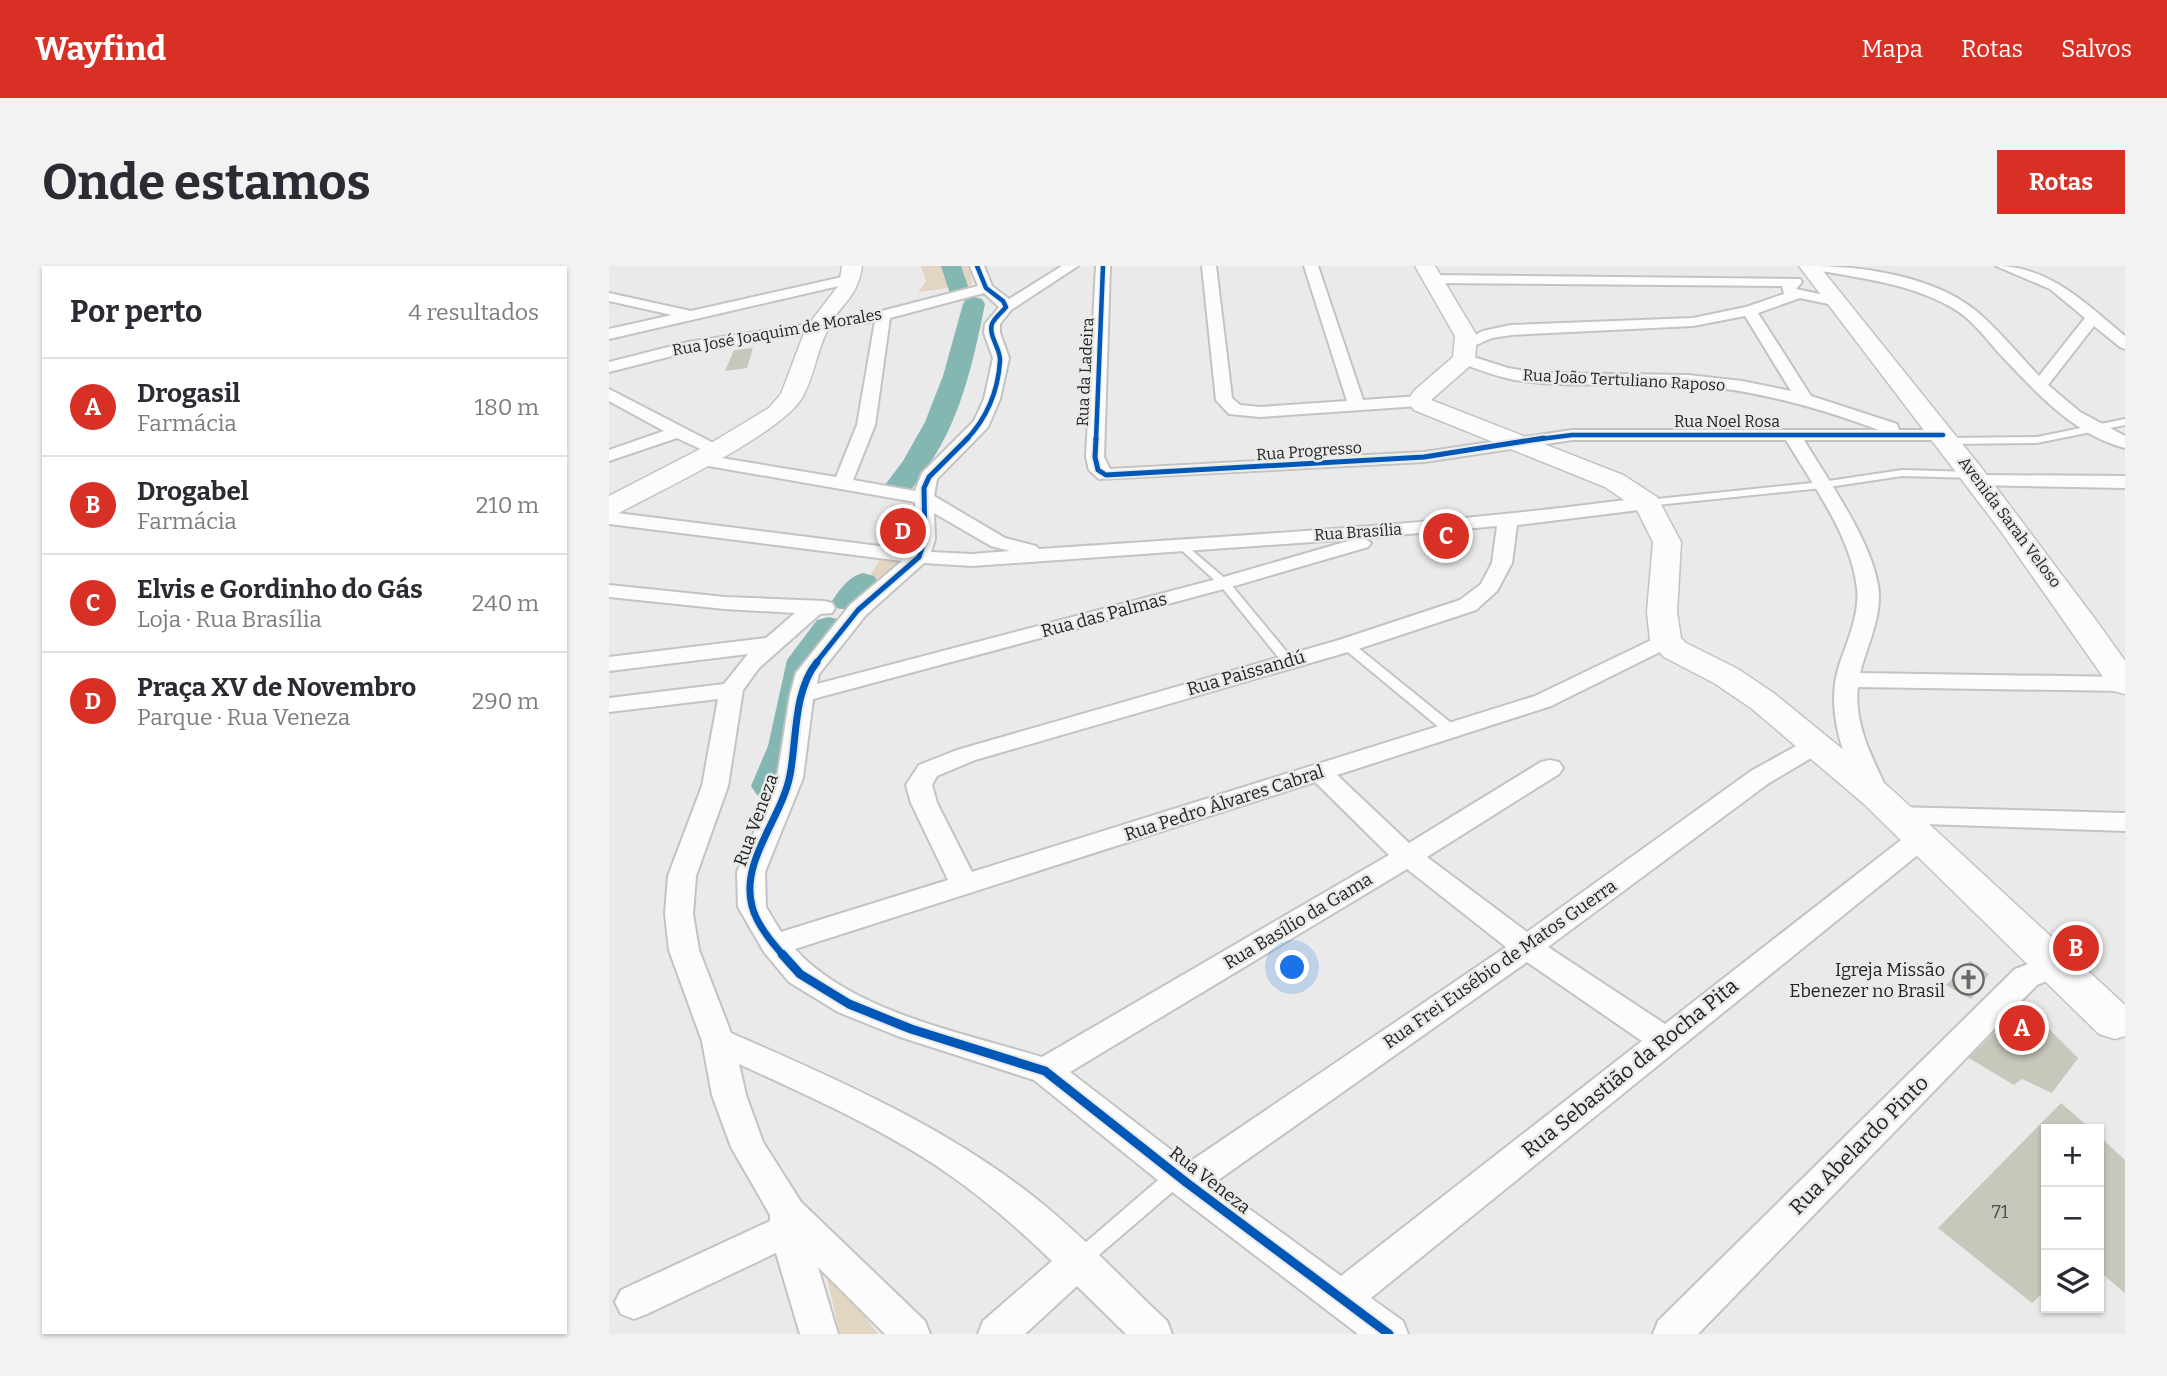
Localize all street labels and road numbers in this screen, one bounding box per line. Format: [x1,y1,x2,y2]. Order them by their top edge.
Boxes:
street label: Rua José Joaquim de Morales [671,304,883,360]
street label: Rua da Ladeira [1073,317,1097,427]
street label: Rua João Tertuliano Raposo [1522,365,1726,395]
street label: Rua Noel Rosa [1674,412,1780,431]
street label: Rua Progresso [1255,438,1363,464]
street label: Avenida Sarah Veloso [1954,453,2066,591]
street label: Rua Brasília [1313,519,1403,545]
street label: Rua das Palmas [1039,588,1169,642]
street label: Rua Paissandú [1184,646,1308,700]
street label: Rua Pedro Álvares Cabral [1121,760,1327,846]
street label: Rua Veneza [729,771,783,869]
street label: Rua Basílio da Gama [1220,868,1377,974]
street label: Rua Frei Eusébio de Matos Guerra [1379,875,1621,1053]
street label: Rua Sebastião da Rocha Pita [1517,972,1744,1163]
street label: Rua Abelardo Pinto [1784,1070,1934,1220]
street label: Rua Veneza [1165,1142,1255,1219]

